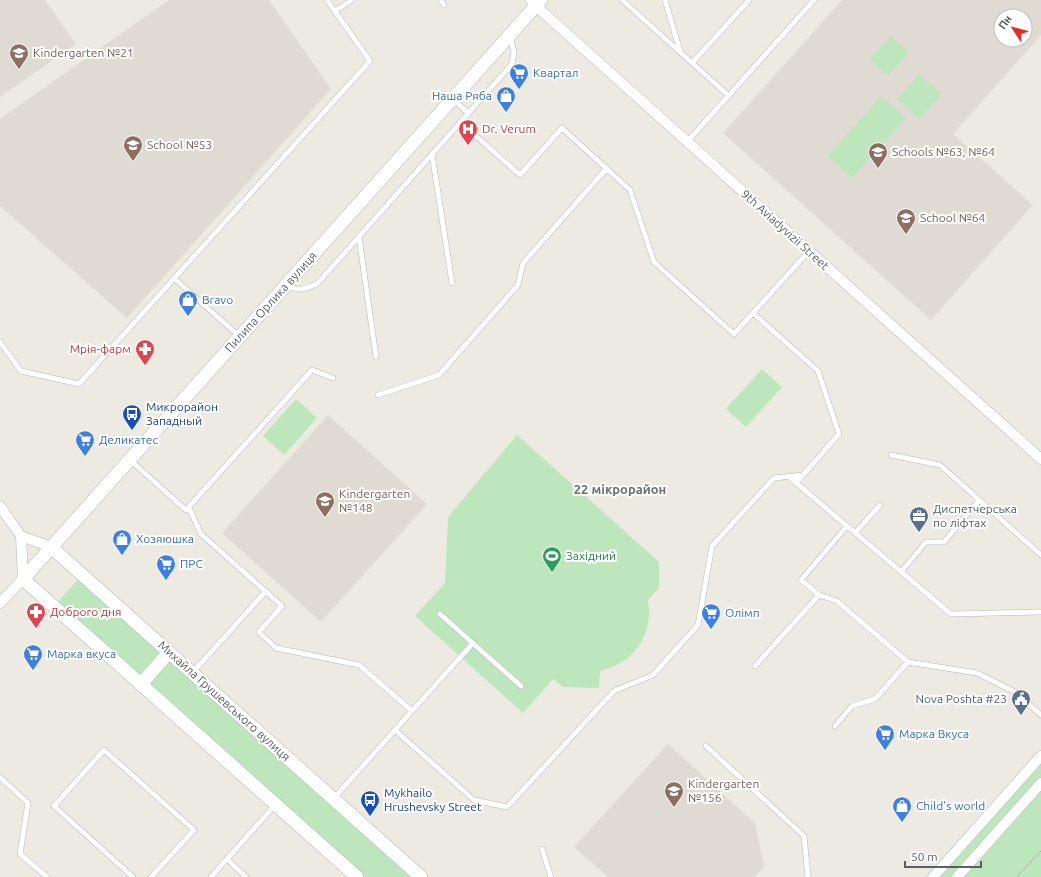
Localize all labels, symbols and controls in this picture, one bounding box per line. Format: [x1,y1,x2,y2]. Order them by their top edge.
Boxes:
north arrow [993,8,1033,48]
text: Пн [996,13,1014,31]
school or university icon: Kindergarten №21 [8,42,30,70]
place label: Kindergarten №21 [33,46,134,59]
supermarket icon: Квартал [508,62,530,90]
place label: Квартал [533,66,579,79]
shop icon: Наша Ряба [495,85,517,113]
place label: Наша Ряба [432,89,492,102]
hospital icon: Dr. Verum [457,118,479,146]
place label: Dr. Verum [482,122,536,135]
school or university icon: School №53 [122,134,144,162]
place label: School №53 [147,138,212,151]
school or university icon: Schools №63, №64 [867,141,889,169]
place label: Schools №63, №64 [892,145,995,158]
street label: 9th Aviadyvizii Street [739,187,832,272]
school or university icon: School №64 [895,207,917,235]
place label: School №64 [920,211,986,224]
street label: Пилипа Орлика вулиця [222,249,319,355]
shop icon: Bravo [177,289,199,317]
place label: Bravo [202,293,233,306]
pharmacy icon: Мрія-фарм [134,338,156,366]
place label: Мрія-фарм [70,342,131,355]
place label: Микрорайон Западный [146,400,218,427]
bus stop icon: Микрорайон Западный [121,403,143,431]
supermarket icon: Деликатес [74,429,96,457]
place label: Деликатес [99,433,158,446]
district label: 22 мікрорайон [574,482,666,496]
place label: Kindergarten №148 [339,487,410,514]
school or university icon: Kindergarten №148 [314,490,336,518]
place label: Диспетчерська по ліфтах [933,502,1017,529]
office icon: Диспетчерська по ліфтах [908,505,930,533]
shop icon: Хозяюшка [111,528,133,556]
place label: Хозяюшка [136,532,194,545]
sports icon: Західний [541,545,563,573]
place label: Західний [566,549,616,562]
supermarket icon: ПРС [155,553,177,581]
place label: ПРС [180,557,203,570]
pharmacy icon: Доброго дня [25,601,47,629]
supermarket icon: Олімп [700,602,722,630]
place label: Доброго дня [50,605,122,618]
place label: Олімп [725,606,760,619]
street label: Михайла Грушевського вулиця [156,638,293,763]
supermarket icon: Марка вкуса [22,643,44,671]
place label: Марка вкуса [47,647,116,660]
public building icon: Nova Poshta #23 [1010,688,1032,716]
place label: Nova Poshta #23 [916,692,1007,705]
supermarket icon: Марка Вкуса [874,723,896,751]
place label: Марка Вкуса [899,727,969,740]
place label: Kindergarten №156 [688,777,759,804]
school or university icon: Kindergarten №156 [663,780,685,808]
place label: Mykhailo Hrushevsky Street [384,786,482,813]
bus stop icon: Mykhailo Hrushevsky Street [359,789,381,817]
shop icon: Child's world [891,795,913,823]
place label: Child's world [916,799,985,812]
scale bar [905,843,981,869]
text: 50 m [911,850,938,863]

